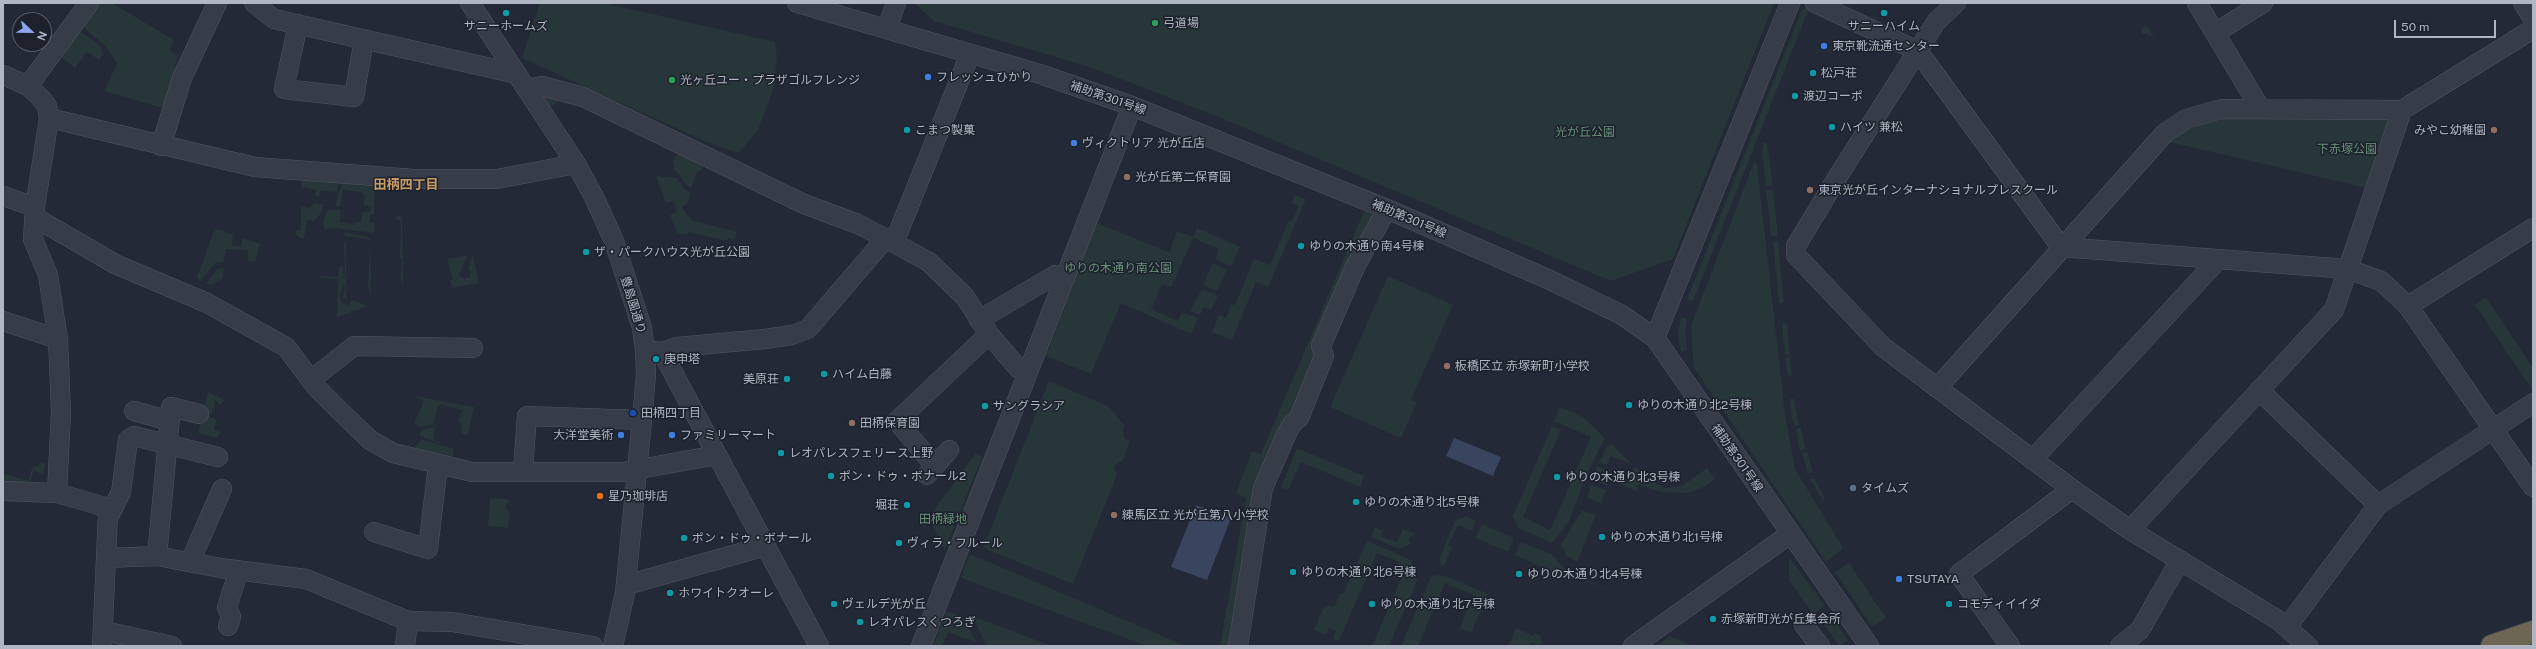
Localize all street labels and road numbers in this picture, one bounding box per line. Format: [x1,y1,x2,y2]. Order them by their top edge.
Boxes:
street label: 補助第301号線 [1068,78,1148,118]
street label: 補助第301号線 [1370,197,1448,241]
street label: 豊島園通り [617,274,649,336]
street label: 補助第301号線 [1708,421,1766,495]

